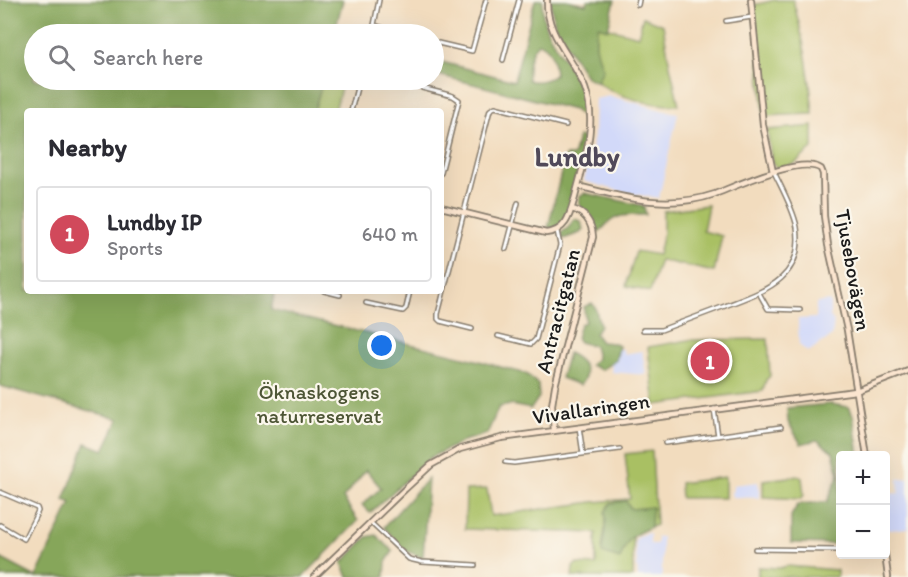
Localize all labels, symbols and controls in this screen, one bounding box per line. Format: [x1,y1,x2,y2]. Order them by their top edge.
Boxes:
search box [24,24,444,90]
icon: search [45,41,78,74]
text: Search here [93,44,203,71]
text: Nearby [48,131,127,163]
district label: Lundby [535,140,620,173]
street label: Tjusebovägen [831,207,876,333]
text: Lundby IP [107,209,202,236]
text: 1 [65,222,74,246]
text: 640 m [362,222,418,246]
text: Sports [107,236,163,260]
street label: Antracitgatan [530,246,585,376]
your location [367,331,396,360]
pin: 1 [690,338,730,384]
park label: Öknaskogens naturreservat [257,379,381,428]
street label: Vivallaringen [531,388,651,429]
map controls [836,451,890,559]
button: + [836,451,890,505]
button: − [836,505,890,559]

